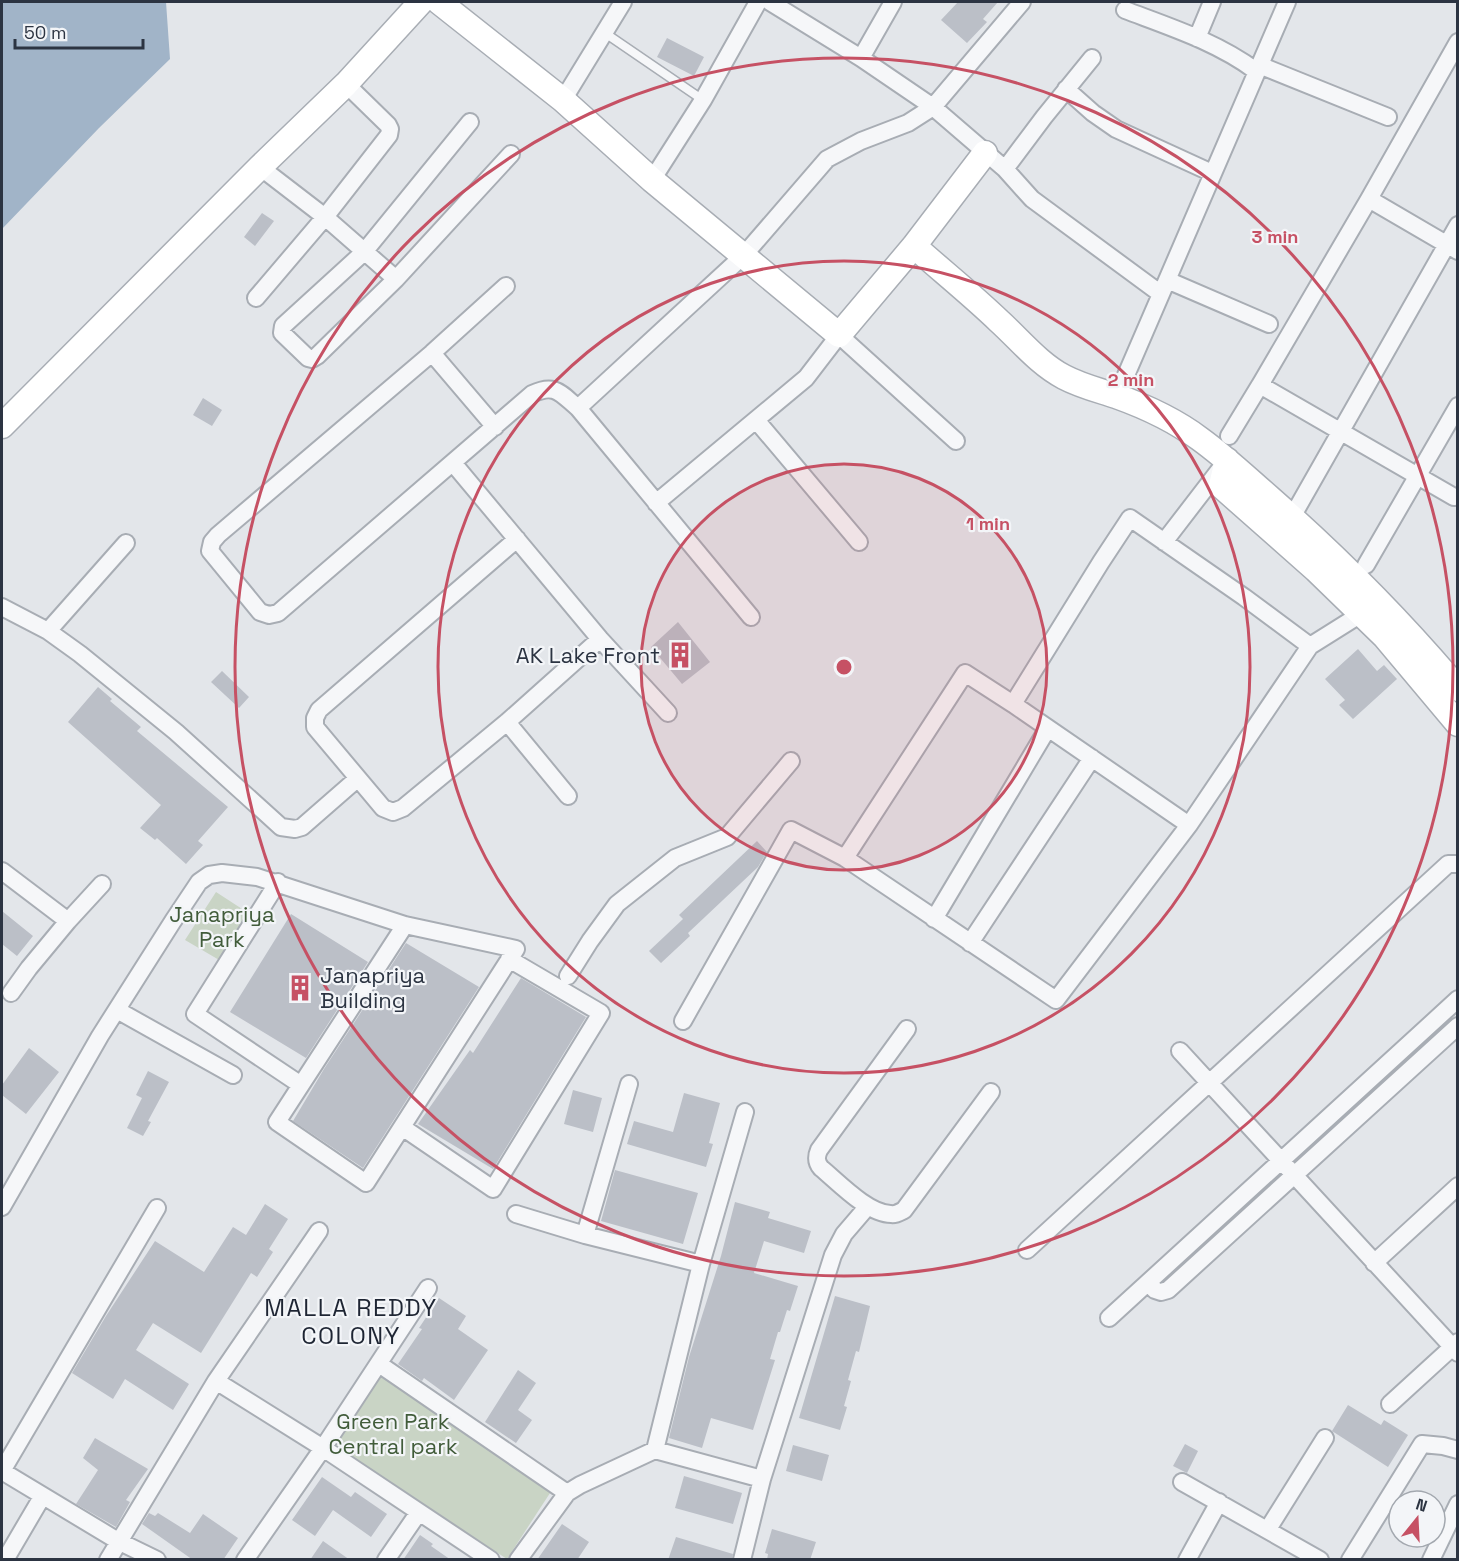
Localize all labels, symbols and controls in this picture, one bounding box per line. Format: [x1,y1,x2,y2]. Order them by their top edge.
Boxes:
scale bar [15,12,142,50]
text: 50 m [24,21,66,44]
text: 3 min [1252,225,1298,248]
text: 2 min [1108,368,1154,391]
text: 1 min [966,512,1010,535]
building icon: AK Lake Front [665,640,695,670]
place label: AK Lake Front [516,641,660,669]
centre of rings [834,657,854,677]
park label: Janapriya Park [169,900,275,953]
place label: Janapriya Building [320,961,426,1014]
building icon: Janapriya Building [285,973,315,1003]
district label: MALLA REDDY COLONY [264,1292,438,1351]
park label: Green Park Central park [328,1407,458,1460]
north arrow [1387,1489,1447,1549]
text: N [1413,1494,1430,1517]

